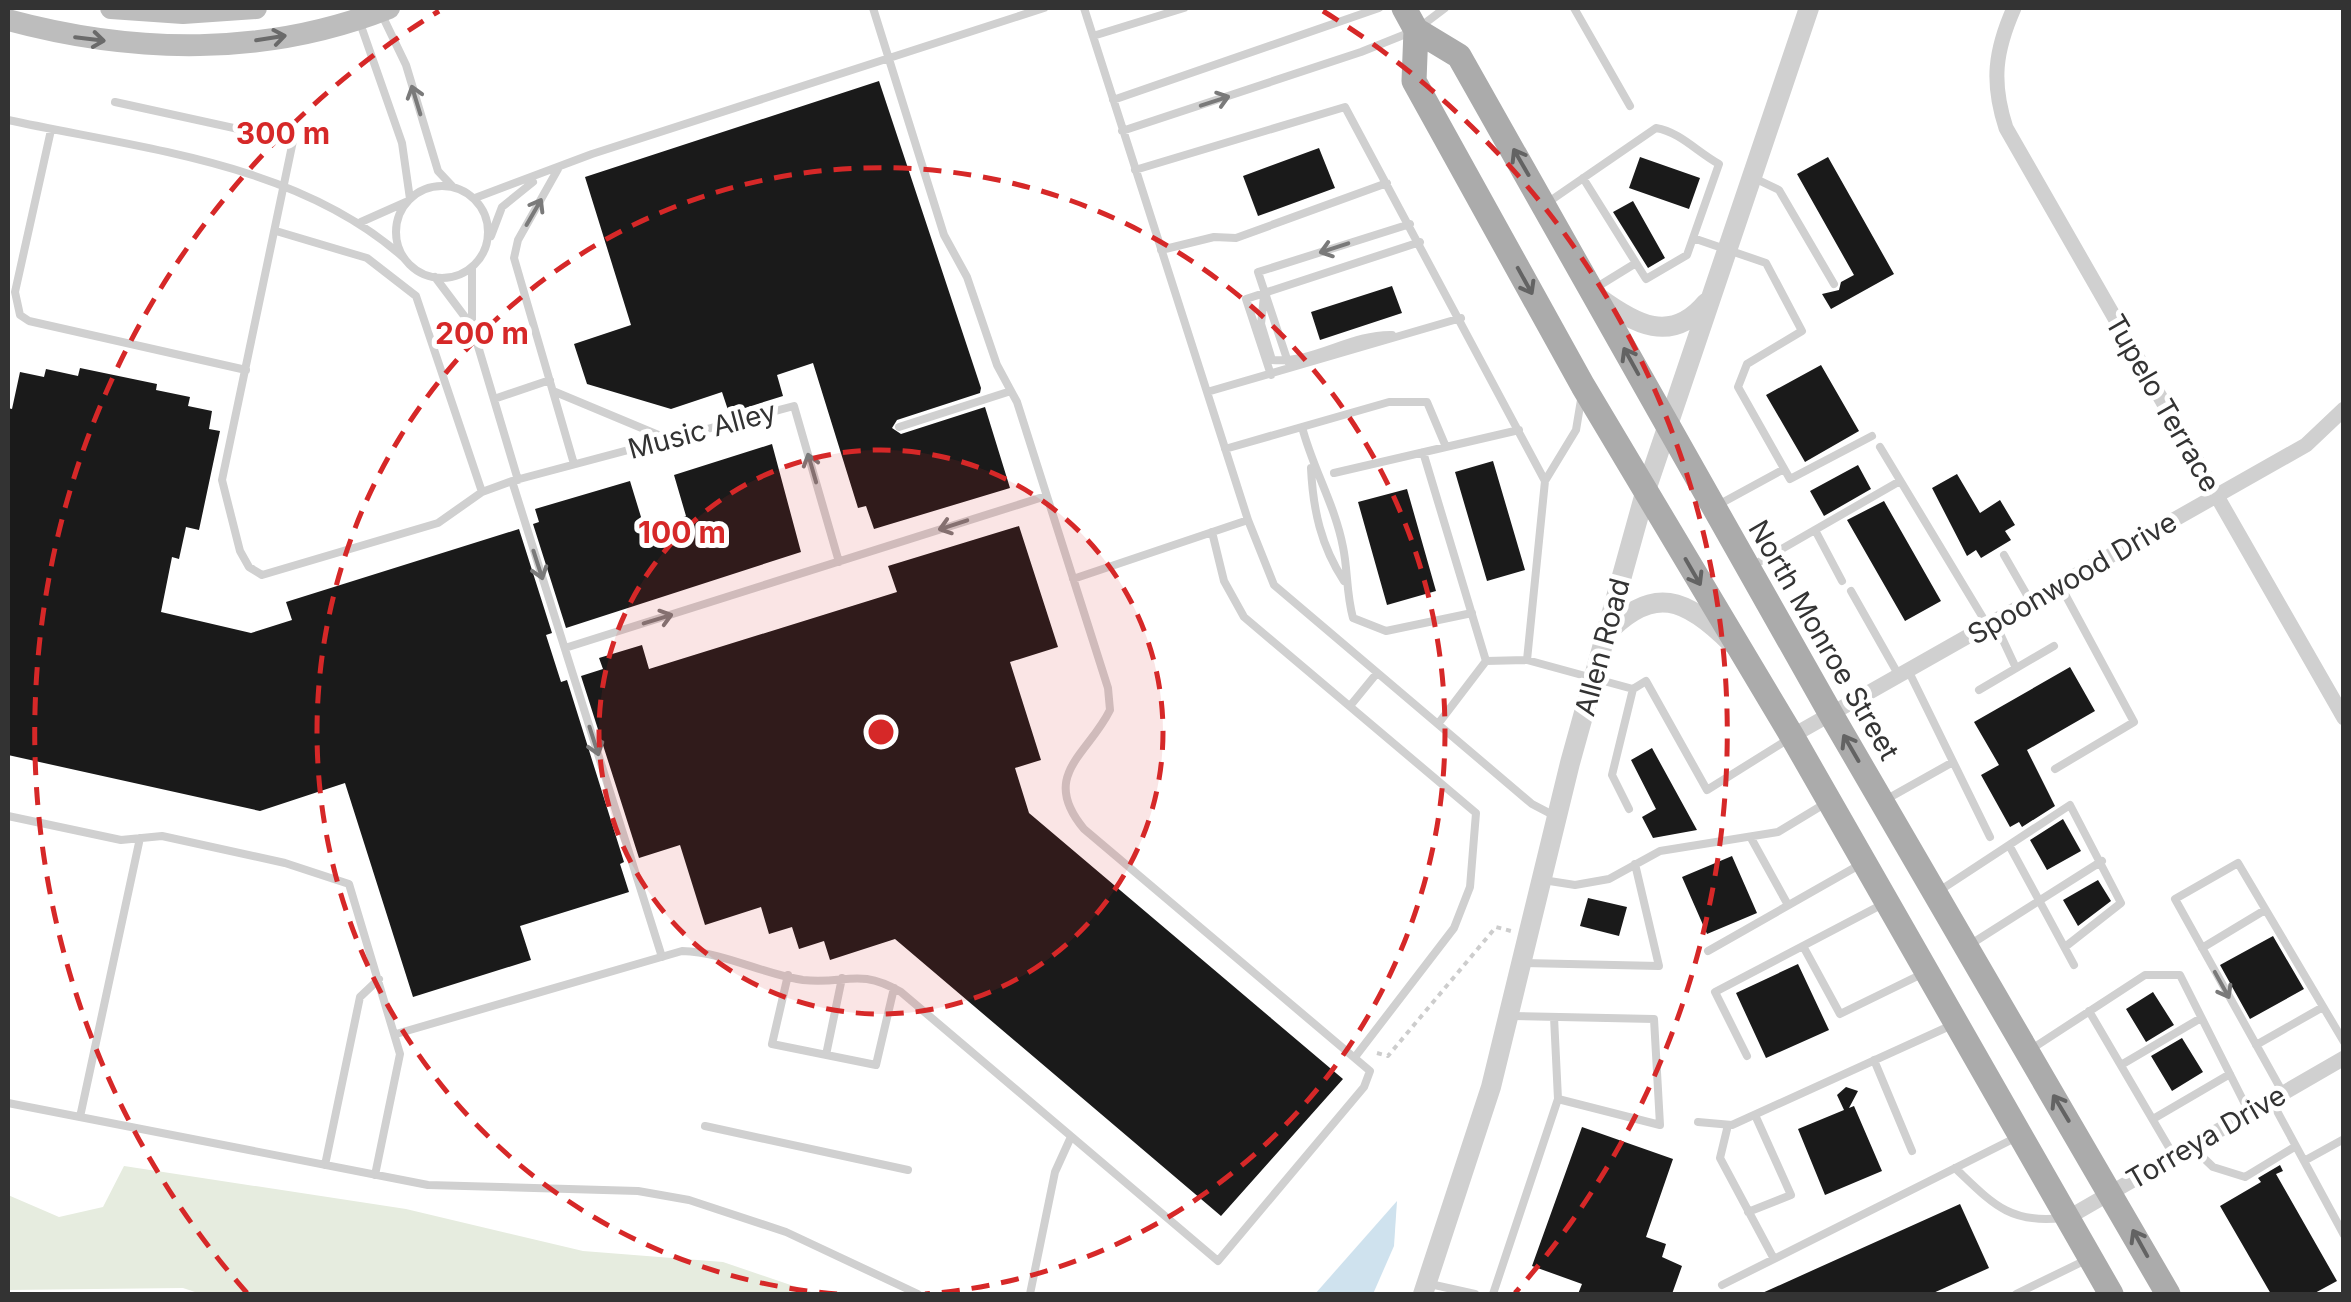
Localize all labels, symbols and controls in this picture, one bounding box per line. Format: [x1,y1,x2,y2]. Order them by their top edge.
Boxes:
one-way arrow [255,29,287,47]
one-way arrow [73,31,106,49]
one-way arrow [406,85,424,116]
one-way arrow [1199,90,1230,108]
text: 300 m [236,115,330,151]
one-way arrow [1510,148,1530,178]
one-way arrow [524,197,544,227]
one-way arrow [1318,240,1350,258]
one-way arrow [1515,266,1535,296]
street label: Tupelo Terrace [2098,308,2228,498]
text: 200 m [435,315,529,351]
one-way arrow [1620,347,1640,376]
street label: Music Alley [624,394,780,466]
one-way arrow [802,453,820,484]
street label: Spoonwood Drive [1961,504,2183,652]
text: 100 m [638,514,726,550]
street label: North Monroe Street [1741,514,1907,766]
one-way arrow [938,518,970,536]
one-way arrow [530,548,548,580]
one-way arrow [1683,557,1703,586]
street label: Allen Road [1567,574,1637,720]
one-way arrow [641,609,673,627]
centre of rings [863,714,899,750]
one-way arrow [586,725,604,757]
one-way arrow [1841,735,1861,763]
one-way arrow [2213,969,2233,999]
street label: Torreya Drive [2120,1078,2292,1196]
one-way arrow [2051,1094,2071,1123]
one-way arrow [2129,1229,2149,1259]

